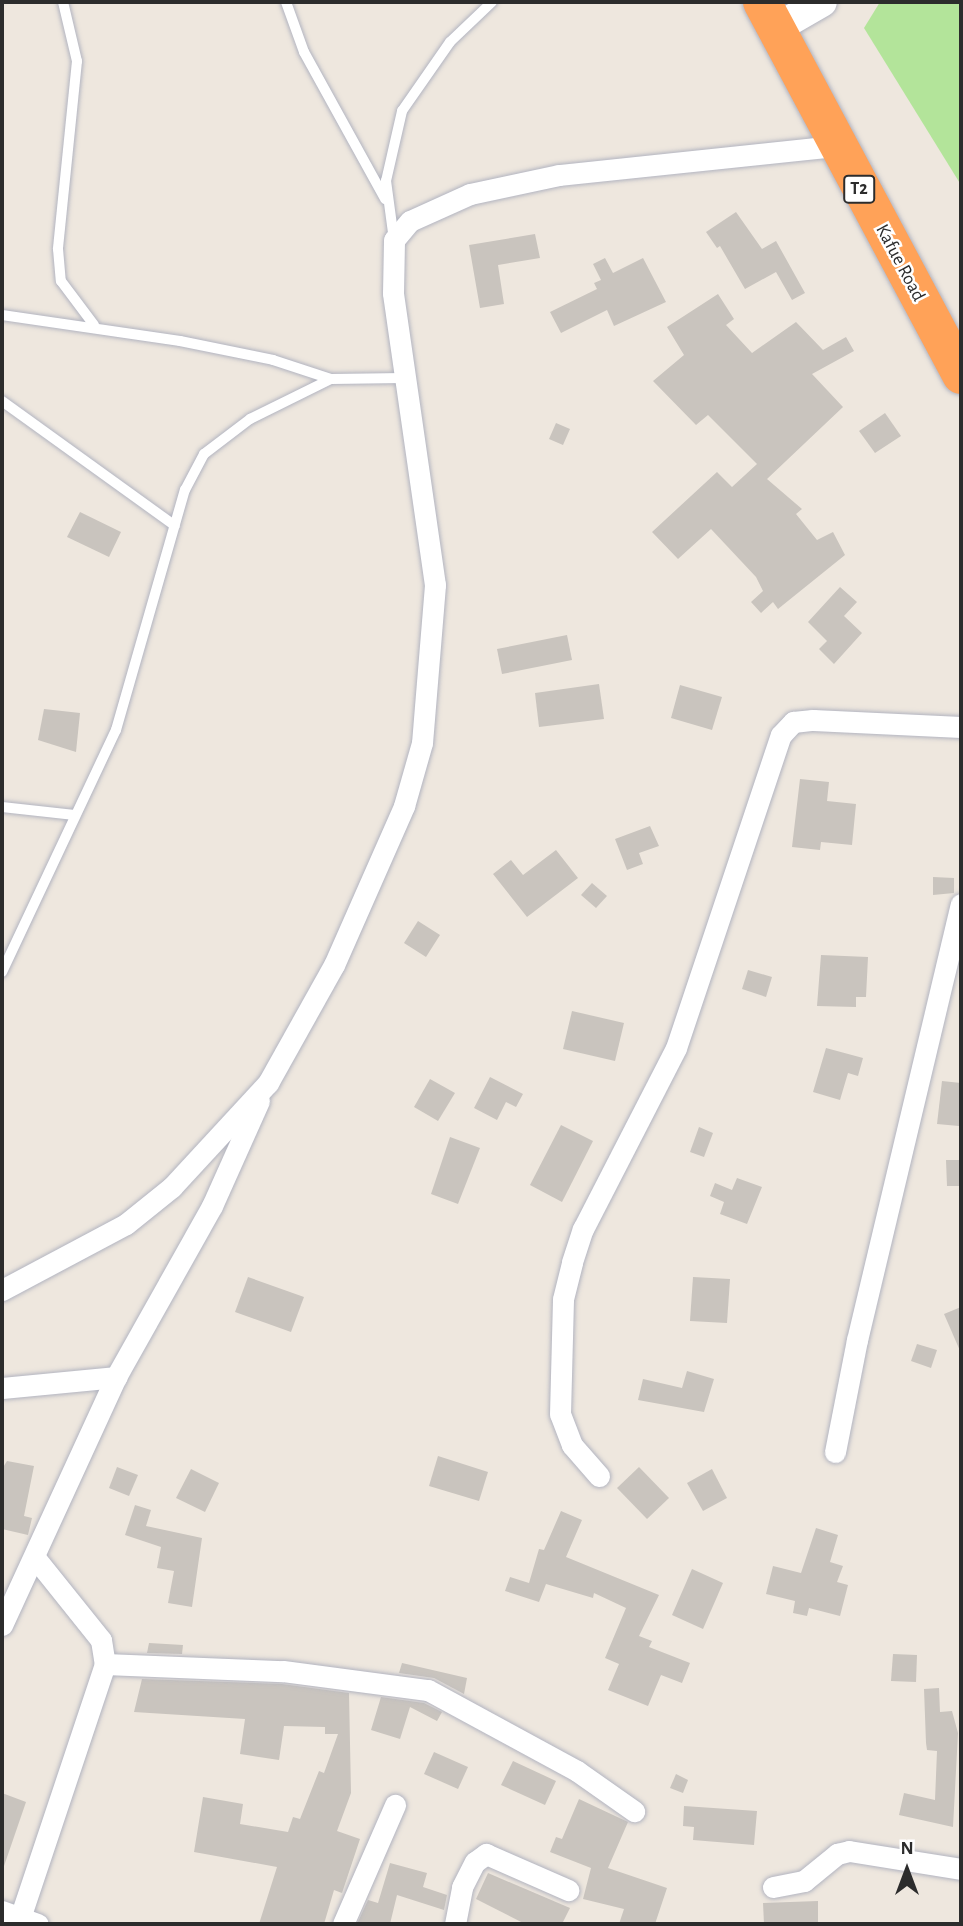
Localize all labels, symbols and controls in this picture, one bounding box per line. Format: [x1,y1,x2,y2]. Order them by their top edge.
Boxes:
road number: T2 [842,174,876,204]
street label: Kafue Road [870,221,930,305]
north arrow [872,1835,942,1905]
text: N [900,1839,914,1858]

